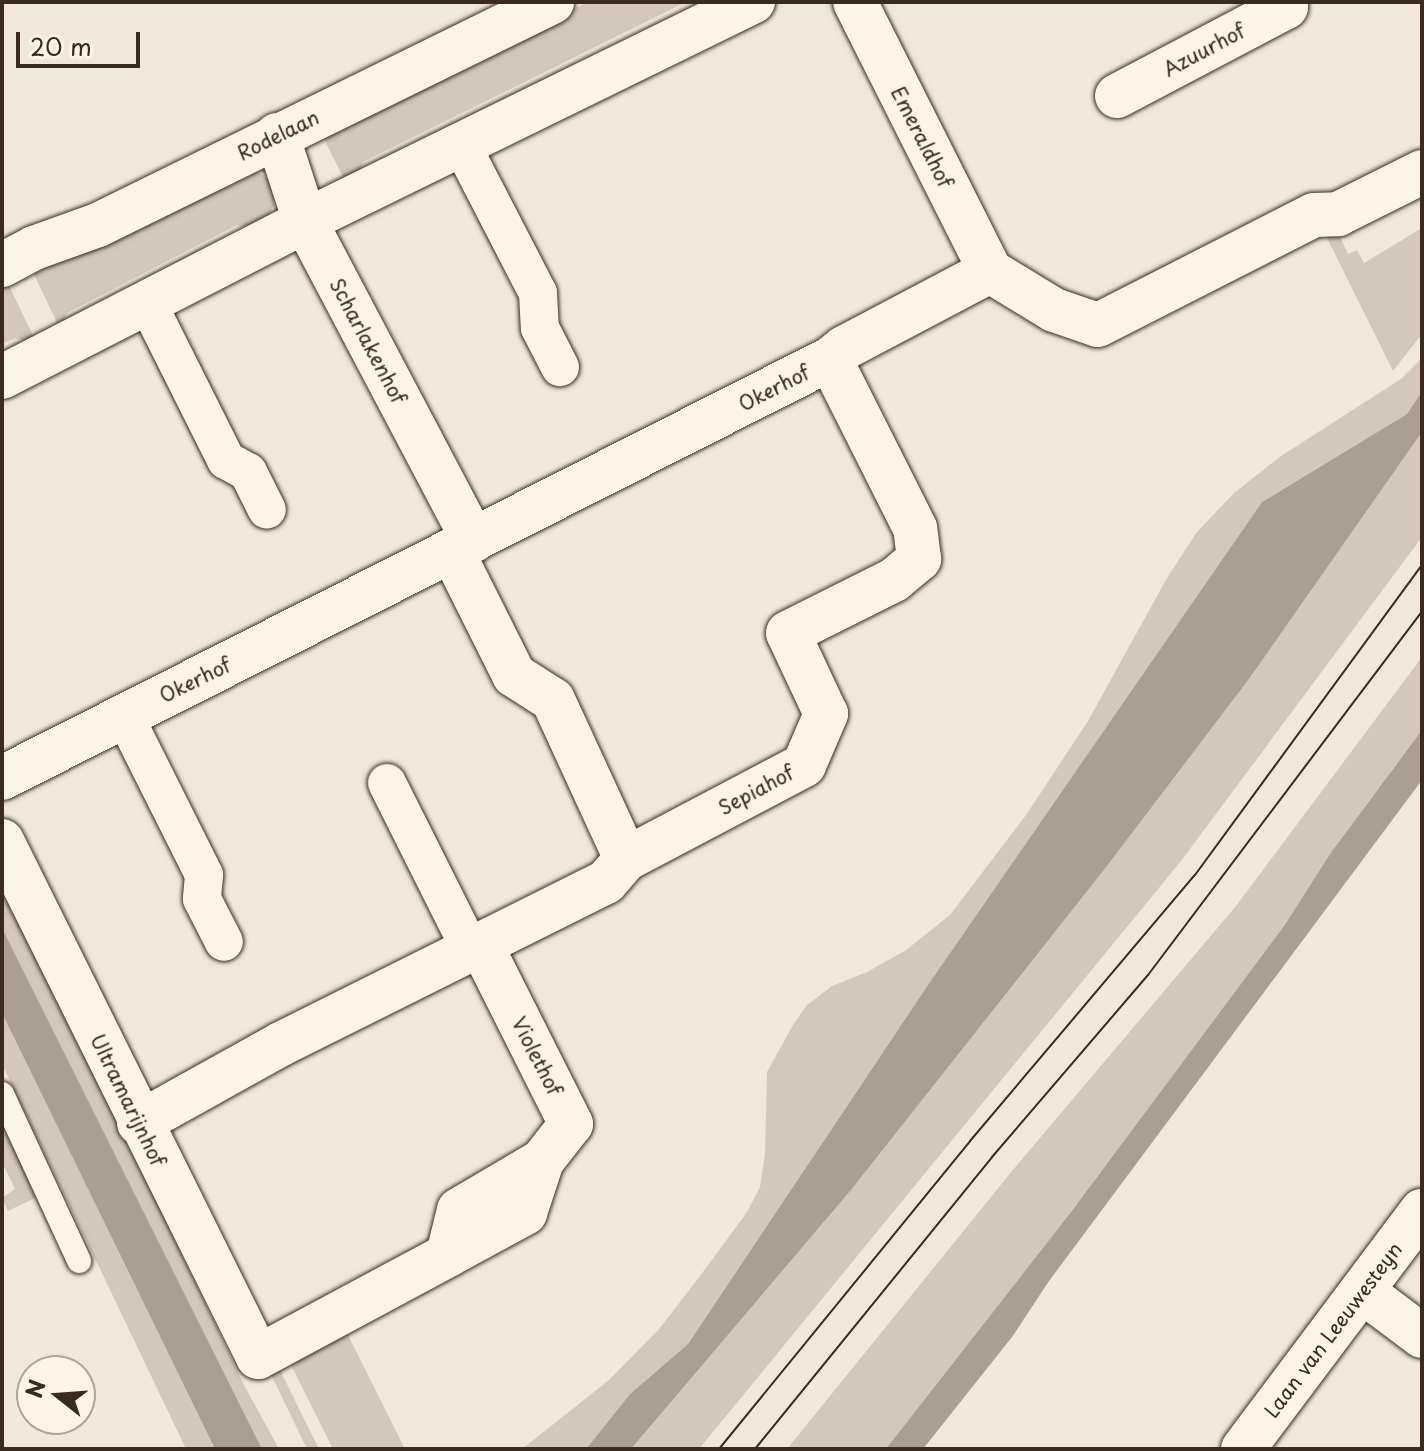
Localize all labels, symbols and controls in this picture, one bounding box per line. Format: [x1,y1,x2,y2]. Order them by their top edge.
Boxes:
scale bar [20,16,144,66]
street label: Azuurhof [1159,18,1249,82]
text: 20 m [30,28,92,64]
street label: Emeraldhof [886,82,958,192]
street label: Rodelaan [233,105,323,165]
street label: Scharlakenhof [325,274,411,408]
street label: Okerhof [734,360,814,416]
street label: Okerhof [155,652,235,708]
street label: Sepiahof [714,760,798,820]
street label: Violethof [507,1013,567,1099]
street label: Ultramarijnhof [86,1030,170,1170]
street label: Laan van Leeuwesteyn [1259,1238,1407,1422]
north arrow [16,1355,96,1435]
text: N [16,1375,53,1402]

